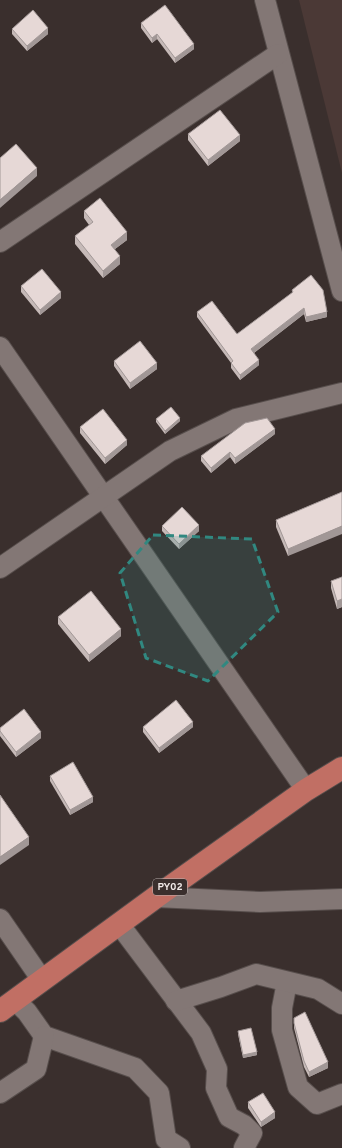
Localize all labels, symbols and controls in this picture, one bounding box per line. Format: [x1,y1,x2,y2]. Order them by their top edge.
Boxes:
road number: PY02 [153,879,187,895]

